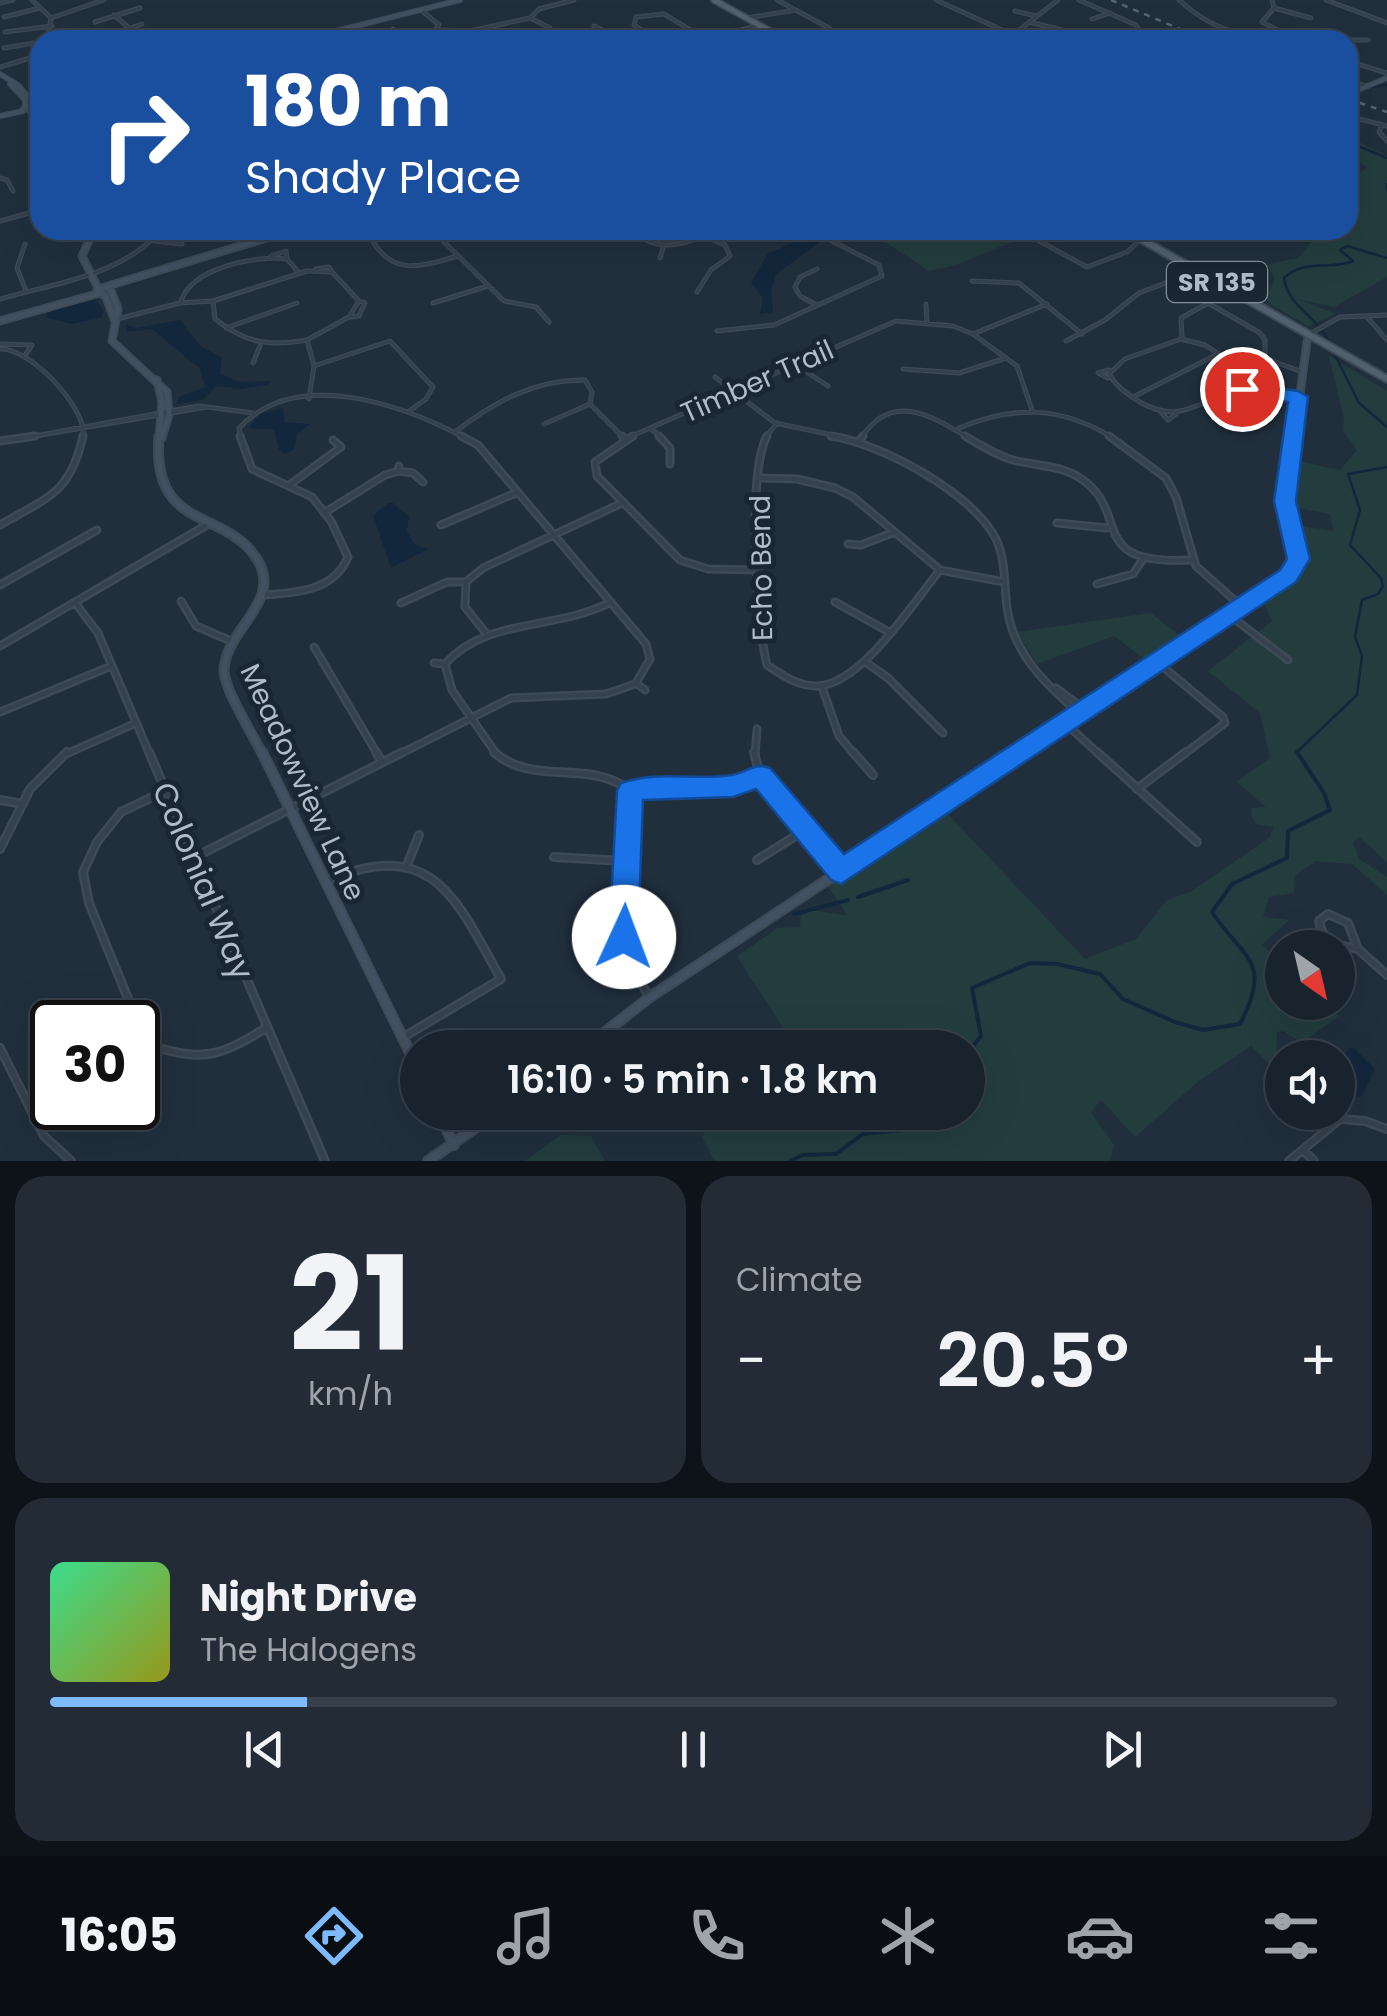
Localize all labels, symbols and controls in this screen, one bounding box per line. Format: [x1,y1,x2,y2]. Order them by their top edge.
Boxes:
text: 180 m [245,52,451,151]
icon: right [80,70,210,200]
text: Shady Place [245,146,521,209]
road number: SR 135 [1167,262,1267,302]
street label: Timber Trail [675,330,840,432]
pin [1200,347,1285,432]
icon: arrive [1215,362,1270,417]
street label: Echo Bend [741,495,782,641]
street label: Meadowview Lane [231,658,375,907]
street label: Colonial Way [142,775,265,987]
position arrow [572,885,676,989]
north arrow [1265,930,1355,1020]
map controls [1265,930,1355,1130]
speed limit sign: 30 [30,1000,160,1130]
button: sound [1265,1040,1355,1130]
text: 16:10 · 5 min · 1.8 km [507,1053,878,1106]
text: 21 [289,1213,412,1396]
text: Climate [736,1257,863,1302]
text: 20.5° [937,1308,1129,1413]
text: − [736,1322,766,1399]
text: + [1299,1322,1337,1399]
text: km/h [308,1371,393,1416]
text: Night Drive [200,1571,417,1624]
text: The Halogens [200,1627,417,1672]
icon: previous [237,1722,292,1777]
icon: pause [666,1722,721,1777]
icon: next [1095,1722,1150,1777]
icon: directions [299,1901,369,1971]
icon: music [491,1901,561,1971]
icon: phone [682,1901,752,1971]
icon: climate [873,1901,943,1971]
icon: car [1065,1901,1135,1971]
icon: filters [1256,1901,1326,1971]
text: 16:05 [61,1904,178,1967]

